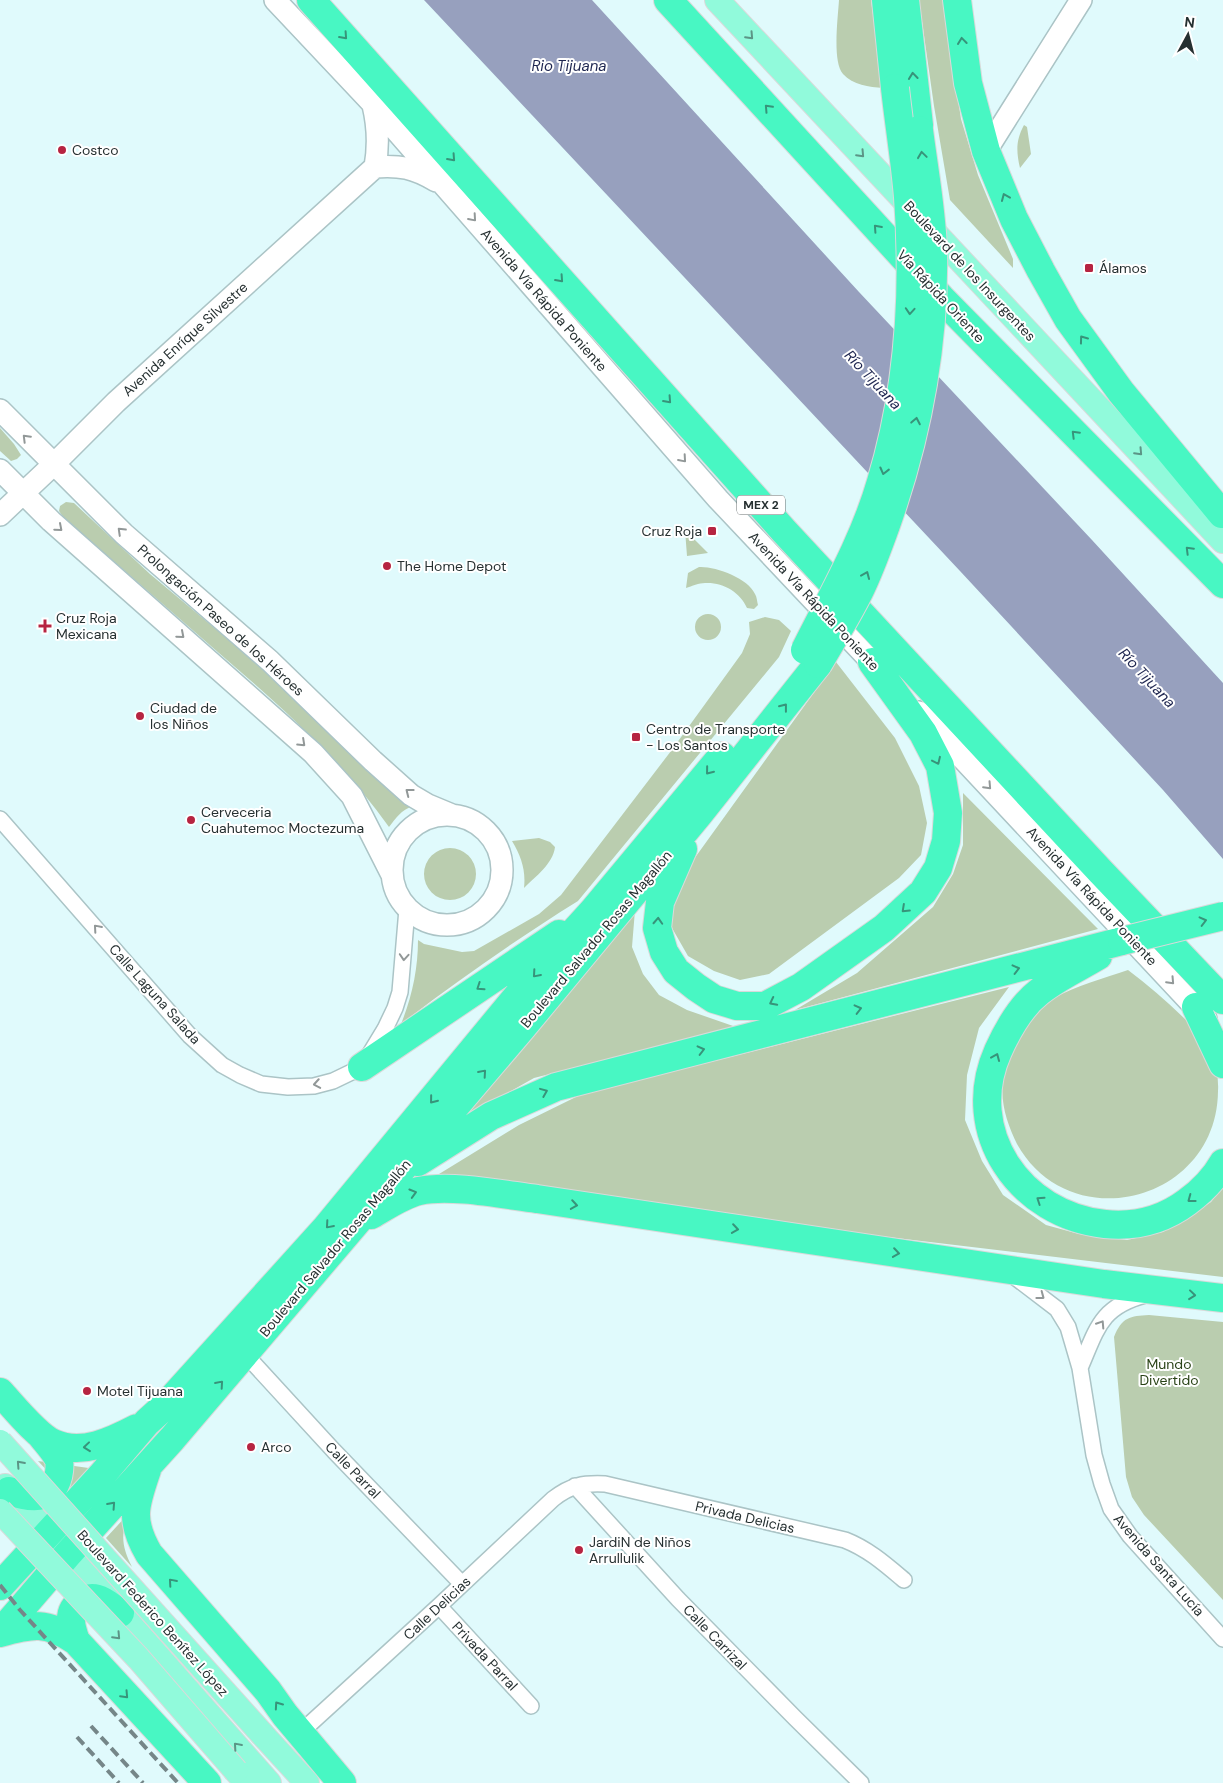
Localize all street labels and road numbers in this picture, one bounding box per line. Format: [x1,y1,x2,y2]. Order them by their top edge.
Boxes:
street label: Boulevard de los Insurgentes [900,197,1040,345]
street label: Avenida Vía Rápida Poniente [477,225,611,375]
street label: Vía Rápida Oriente [893,246,989,346]
street label: Avenida Enríque Silvestre [119,278,251,400]
road number: MEX 2 [737,496,785,514]
street label: Avenida Vía Rápida Poniente [745,528,883,674]
street label: Prolongación Paseo de los Héroes [134,540,308,700]
street label: Avenida Vía Rápida Poniente [1023,823,1161,969]
street label: Boulevard Salvador Rosas Magallón [516,847,676,1031]
street label: Calle Laguna Salada [105,940,205,1048]
street label: Boulevard Salvador Rosas Magallón [255,1156,415,1340]
street label: Calle Parral [321,1438,385,1502]
street label: Privada Delicias [694,1497,796,1537]
street label: Avenida Santa Lucía [1110,1510,1208,1620]
street label: Boulevard Federico Benítez López [74,1526,232,1700]
street label: Calle Delicias [400,1572,474,1644]
street label: Calle Carrizal [679,1600,751,1674]
street label: Privada Parral [448,1618,522,1694]

